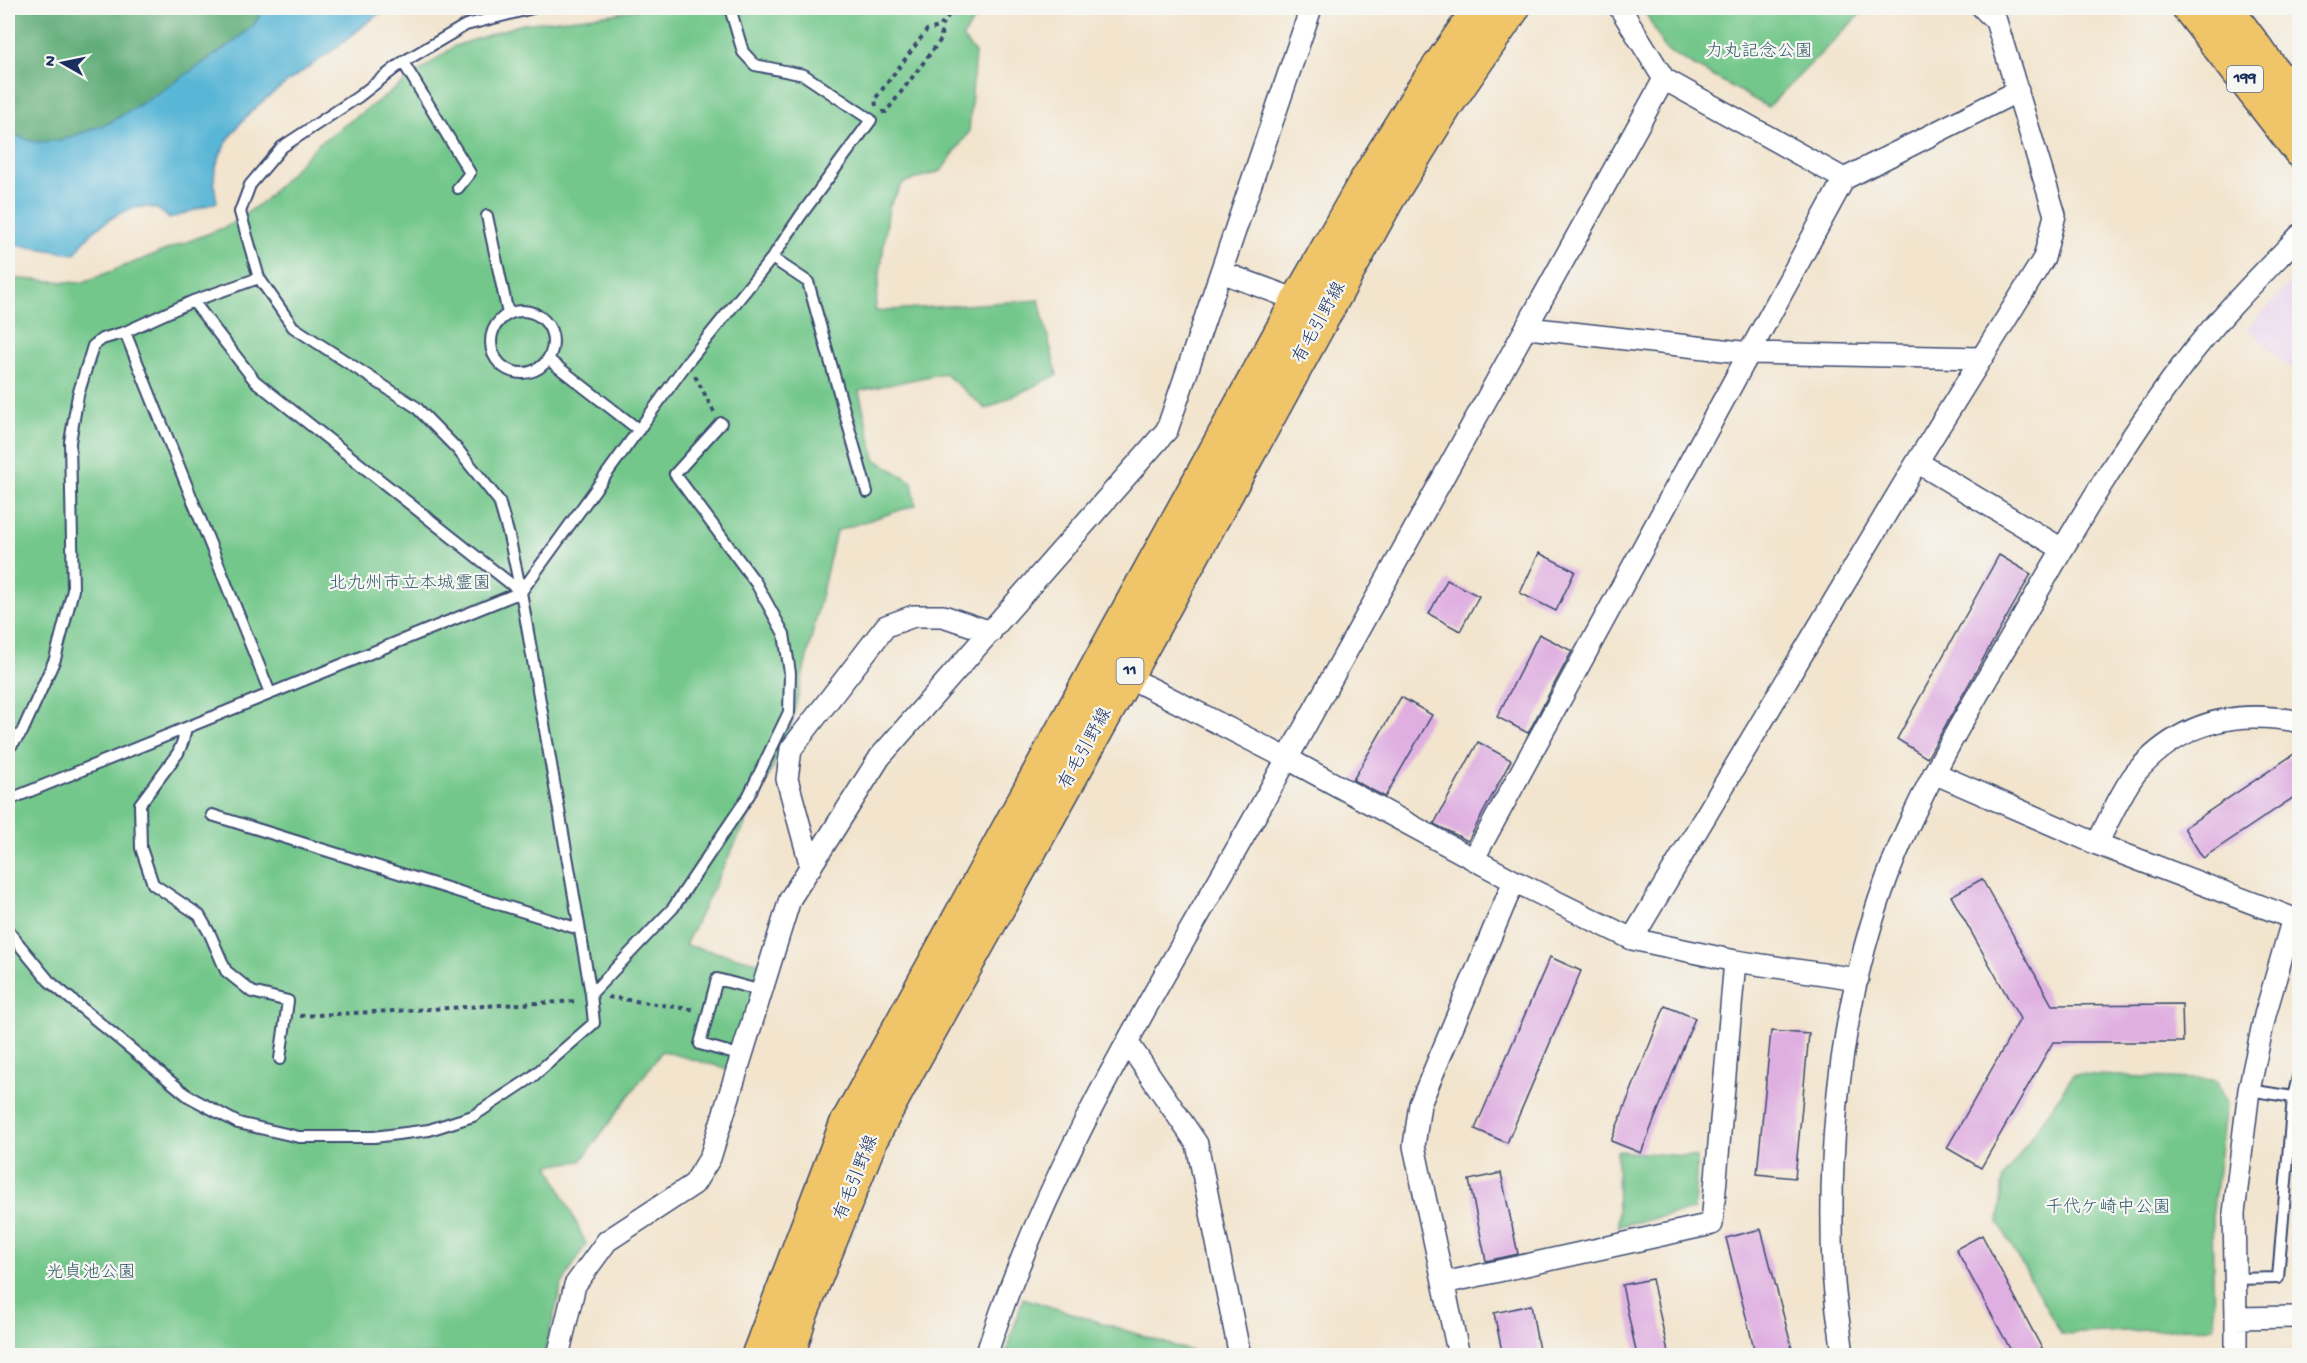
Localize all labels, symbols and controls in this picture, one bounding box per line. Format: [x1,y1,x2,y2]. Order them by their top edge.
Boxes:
north arrow [33,33,93,93]
park label: 力丸記念公園 [1705,41,1813,63]
text: N [41,54,62,68]
road number: 199 [2227,66,2263,92]
street label: 有毛引野線 [1288,278,1351,367]
park label: 北九州市立本城霊園 [329,573,491,595]
road number: 11 [1116,658,1144,684]
street label: 有毛引野線 [1054,704,1117,793]
street label: 有毛引野線 [829,1132,884,1224]
park label: 千代ケ崎中公園 [2045,1197,2171,1219]
park label: 光貞池公園 [46,1262,136,1284]

